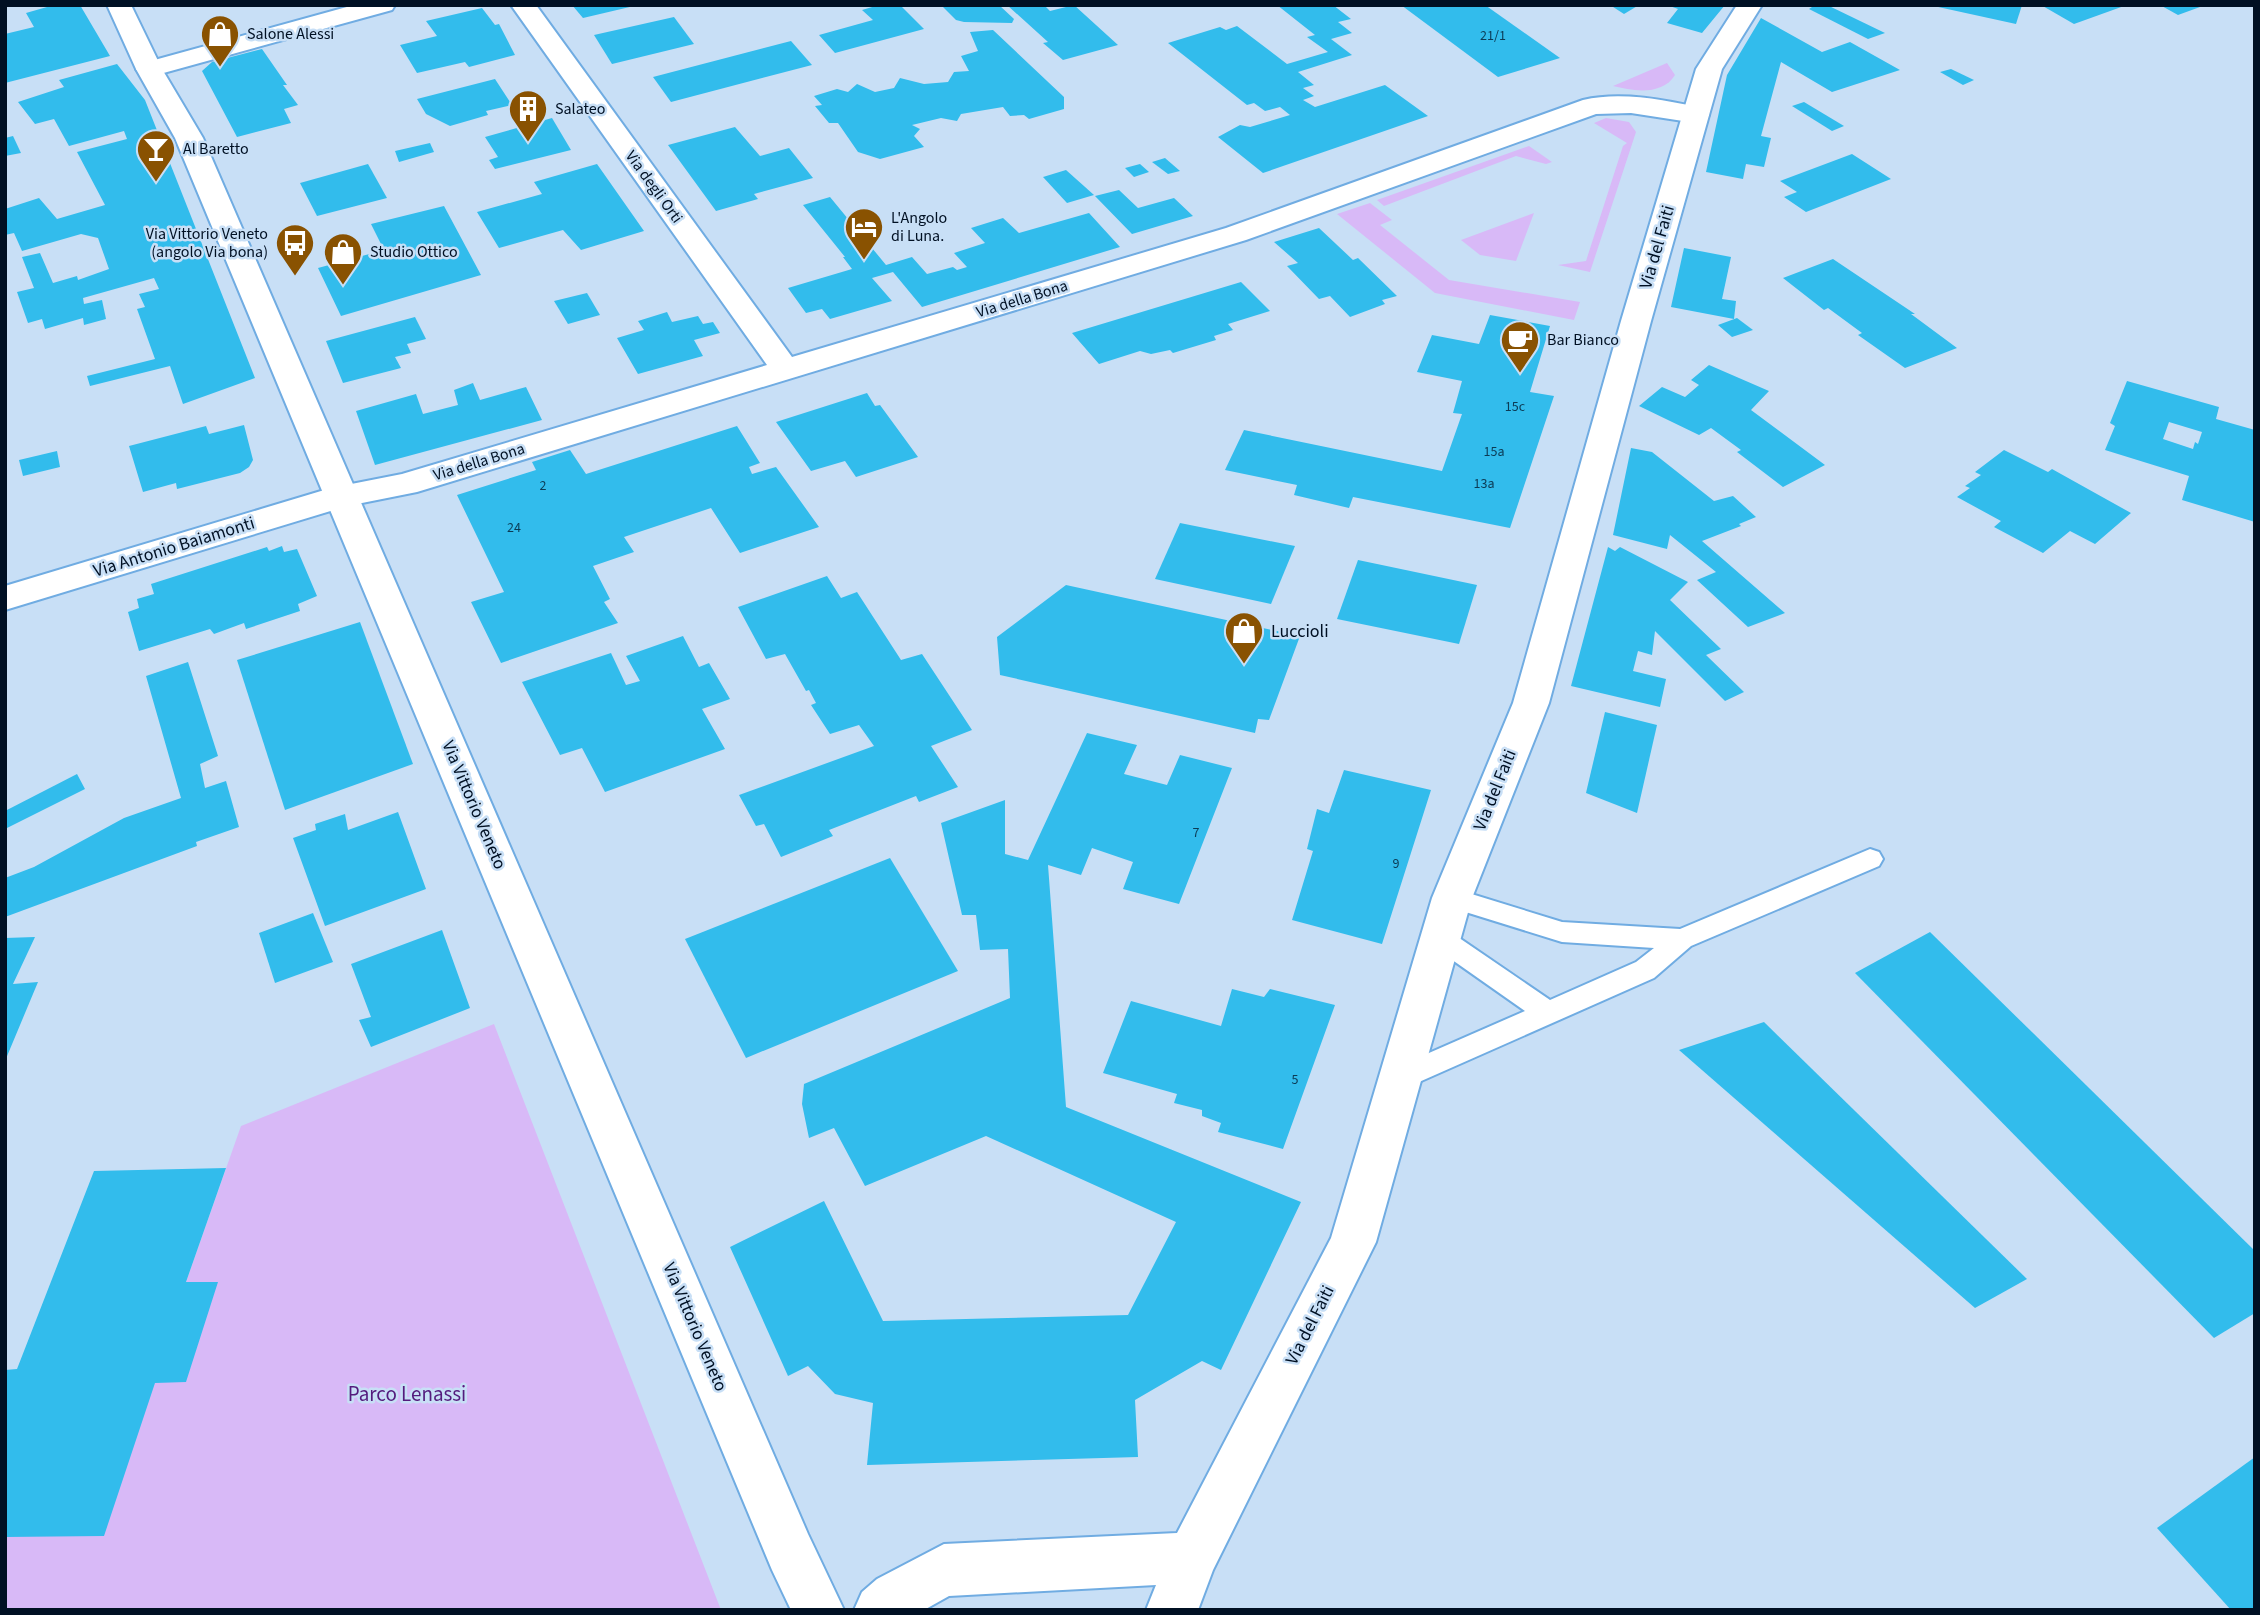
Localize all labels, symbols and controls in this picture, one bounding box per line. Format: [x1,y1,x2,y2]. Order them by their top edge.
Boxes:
shop icon: Salone Alessi [199,13,241,68]
place label: Salone Alessi [247,23,334,45]
house number: 21/1 [1480,26,1506,46]
building icon: Salateo [507,88,549,143]
place label: Salateo [555,98,605,120]
bar icon: Al Baretto [135,128,177,183]
place label: Al Baretto [183,138,249,160]
street label: Via degli Orti [620,146,688,228]
street label: Via del Faiti [1633,202,1681,292]
hotel icon: L'Angolo di Luna. [843,206,885,261]
place label: L'Angolo di Luna. [891,207,947,247]
bus stop icon: Via Vittorio Veneto (angolo Via bona) [274,222,316,277]
place label: Via Vittorio Veneto (angolo Via bona) [146,223,268,263]
shop icon: Studio Ottico [322,231,364,286]
place label: Studio Ottico [370,241,458,263]
street label: Via della Bona [974,275,1070,323]
cafe icon: Bar Bianco [1499,319,1541,374]
place label: Bar Bianco [1547,329,1619,351]
house number: 15c [1505,397,1526,417]
street label: Via della Bona [431,438,527,486]
house number: 15a [1484,442,1504,462]
house number: 13a [1474,474,1494,494]
house number: 2 [540,476,547,496]
street label: Via Antonio Baiamonti [90,511,258,583]
house number: 24 [507,518,521,538]
shop icon: Luccioli [1223,610,1265,665]
place label: Luccioli [1271,619,1329,644]
street label: Via Vittorio Veneto [436,737,512,873]
street label: Via del Faiti [1467,746,1523,834]
house number: 7 [1193,823,1200,843]
house number: 9 [1393,854,1400,874]
house number: 5 [1292,1070,1299,1090]
street label: Via Vittorio Veneto [657,1259,733,1395]
street label: Via del Faiti [1279,1281,1341,1369]
park label: Parco Lenassi [348,1379,466,1409]

